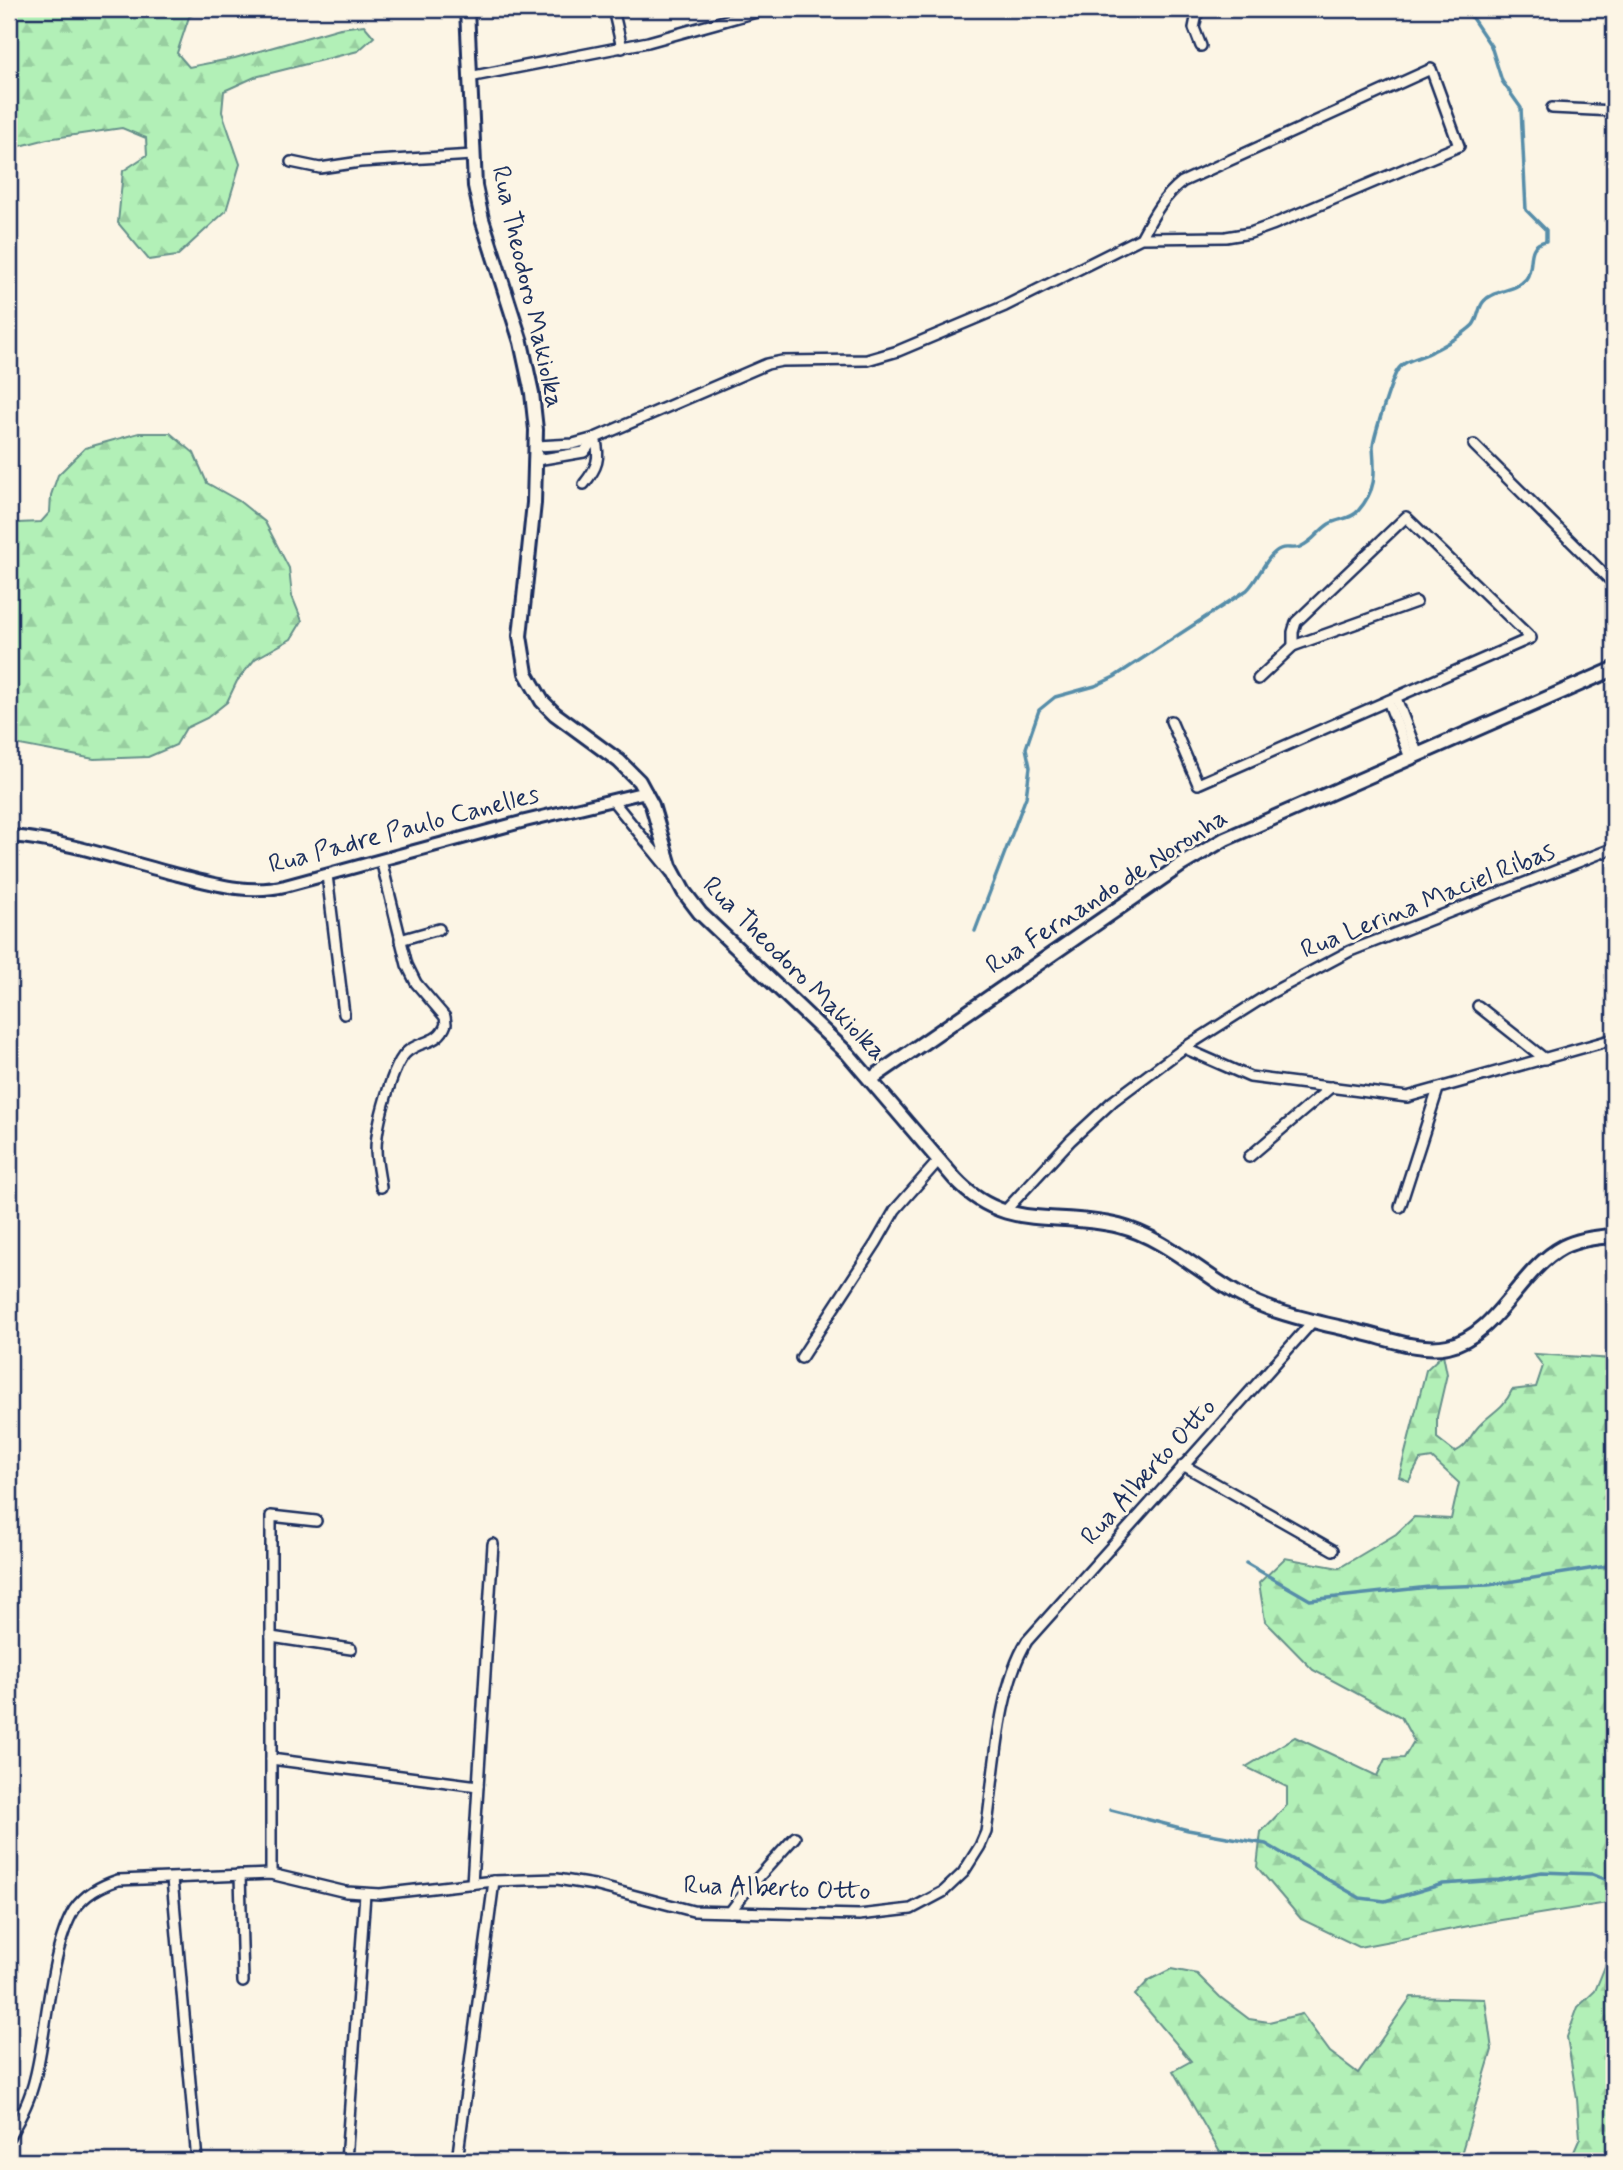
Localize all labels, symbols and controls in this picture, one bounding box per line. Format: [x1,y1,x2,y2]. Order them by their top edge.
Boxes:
street label: Rua Theodoro Makiolka [483,163,571,411]
street label: Rua Padre Paulo Canelles [265,778,543,882]
street label: Rua Fernando de Noronha [980,801,1234,983]
street label: Rua Lerina Maciel Ribas [1296,834,1560,968]
street label: Rua Theodoro Makiolka [695,870,893,1068]
street label: Rua Alberto Otto [1074,1391,1224,1553]
street label: Rua Alberto Otto [683,1869,871,1909]

